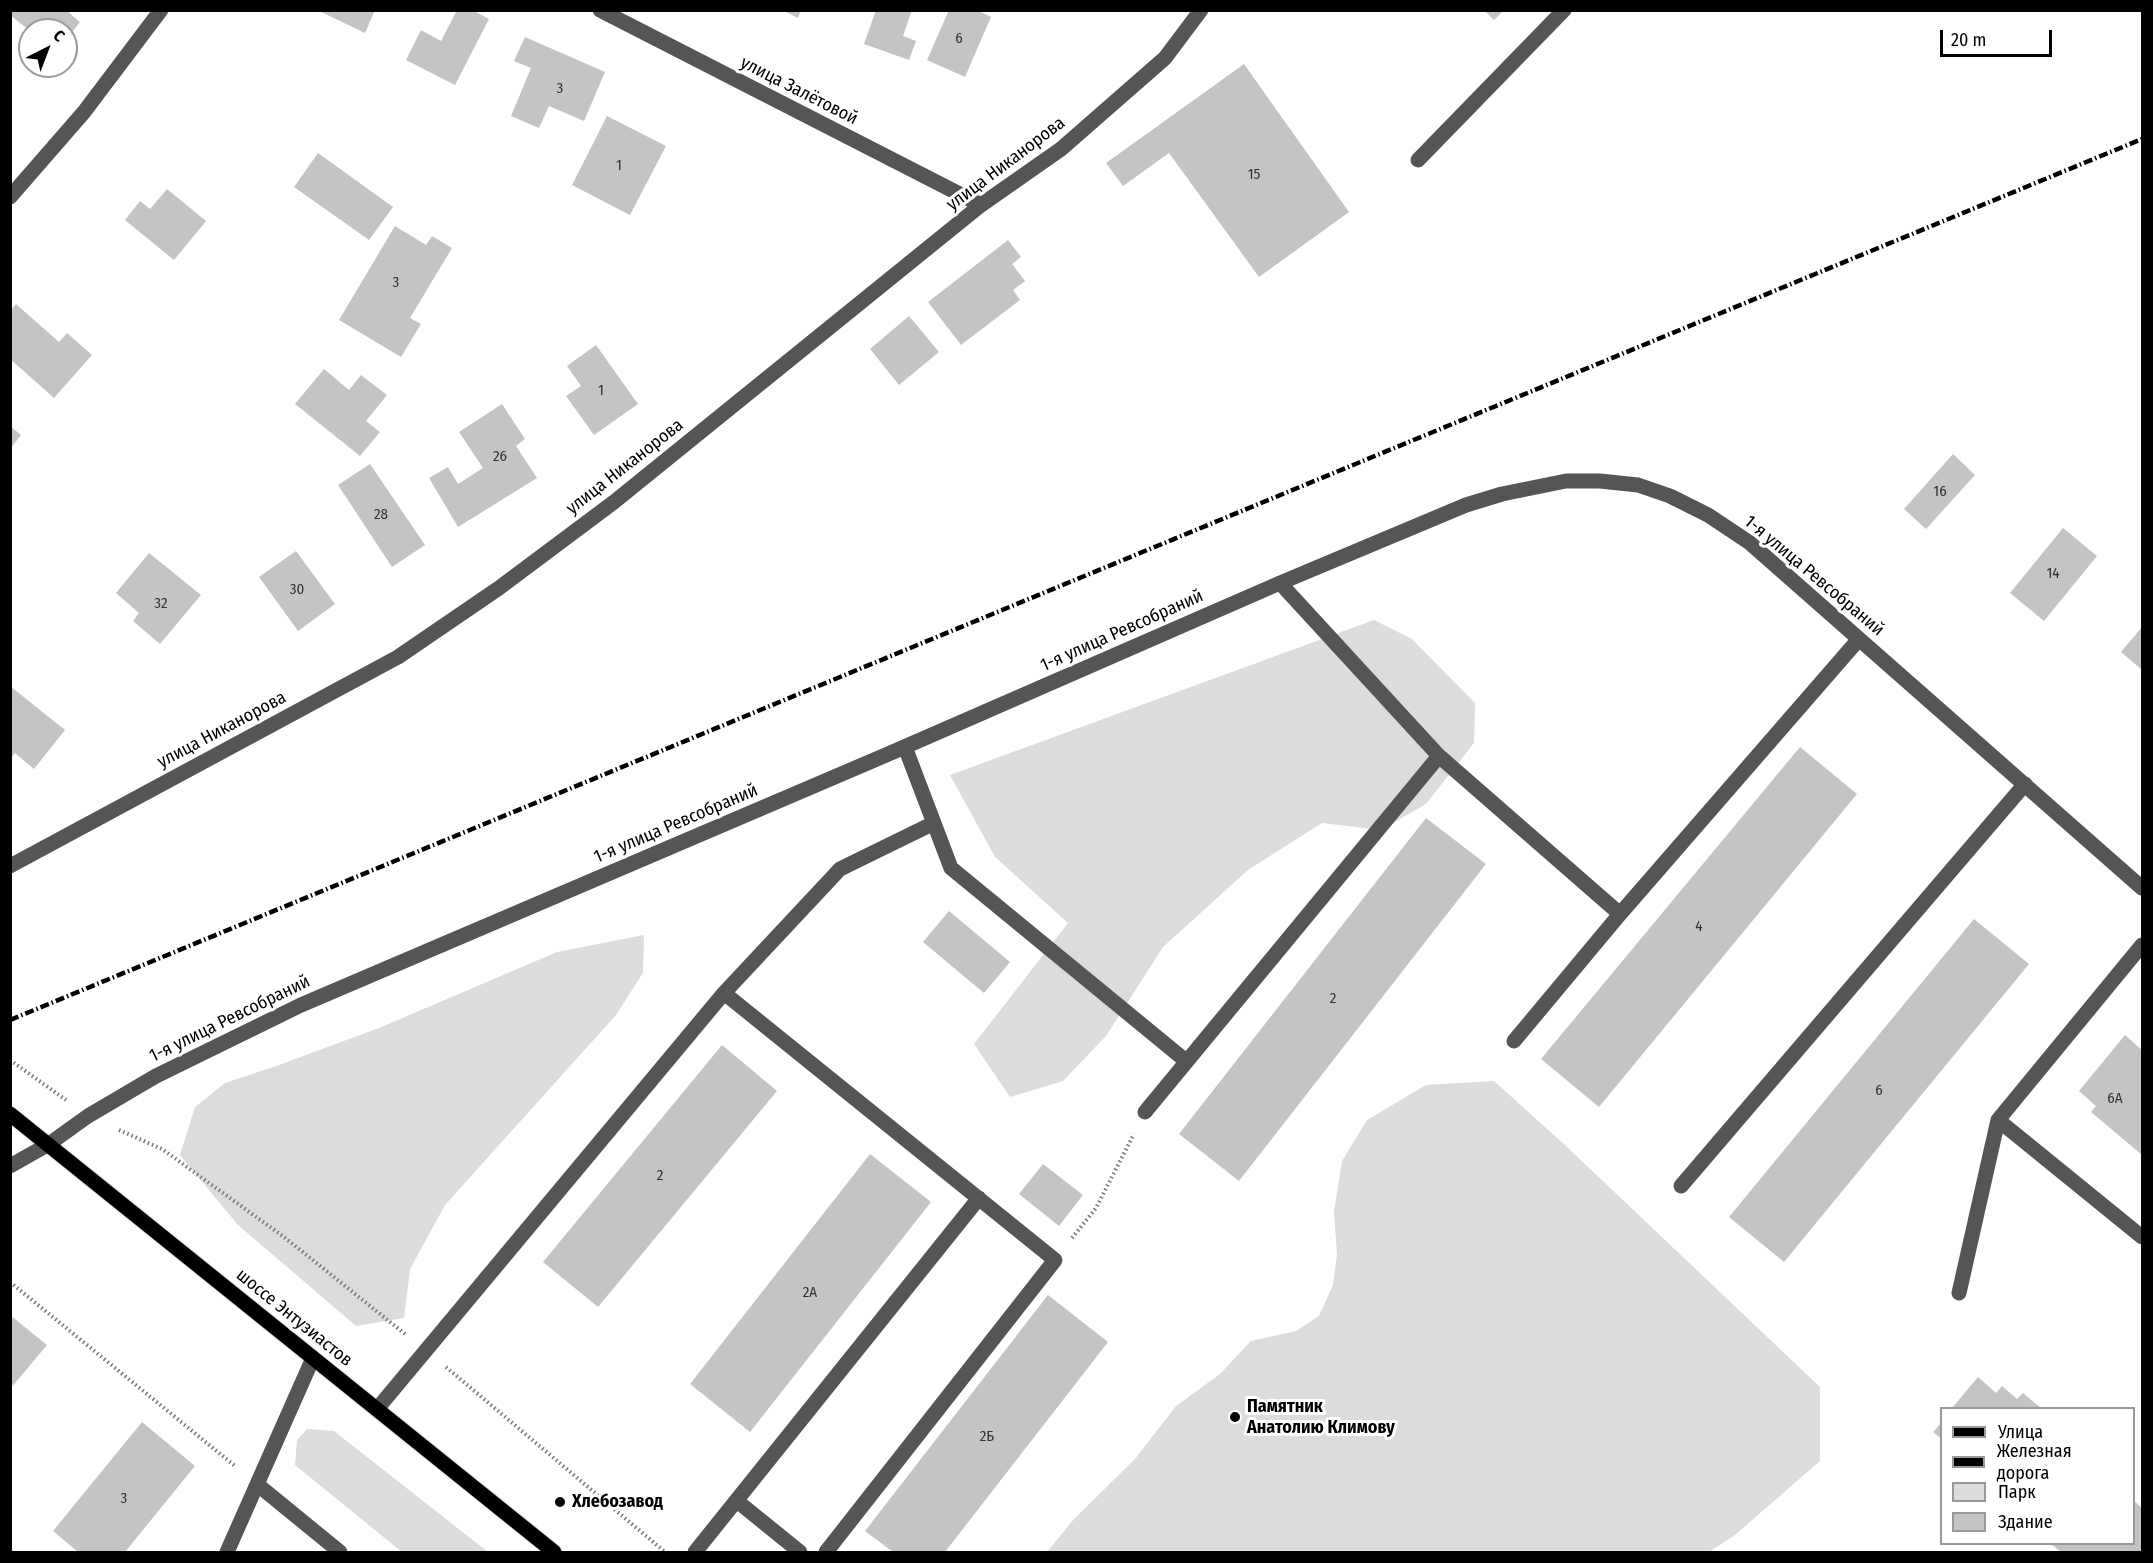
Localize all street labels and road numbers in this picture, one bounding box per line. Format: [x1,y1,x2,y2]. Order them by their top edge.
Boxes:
street label: улица Залётовой [737,52,861,130]
street label: улица Никанорова [943,112,1069,216]
street label: улица Никанорова [562,415,688,519]
street label: 1-я улица Ревсобраний [1740,511,1888,641]
street label: 1-я улица Ревсобраний [1037,585,1207,677]
street label: улица Никанорова [154,687,290,773]
street label: 1-я улица Ревсобраний [591,780,761,868]
street label: 1-я улица Ревсобраний [146,971,314,1067]
street label: шоссе Энтузиастов [232,1265,356,1371]

